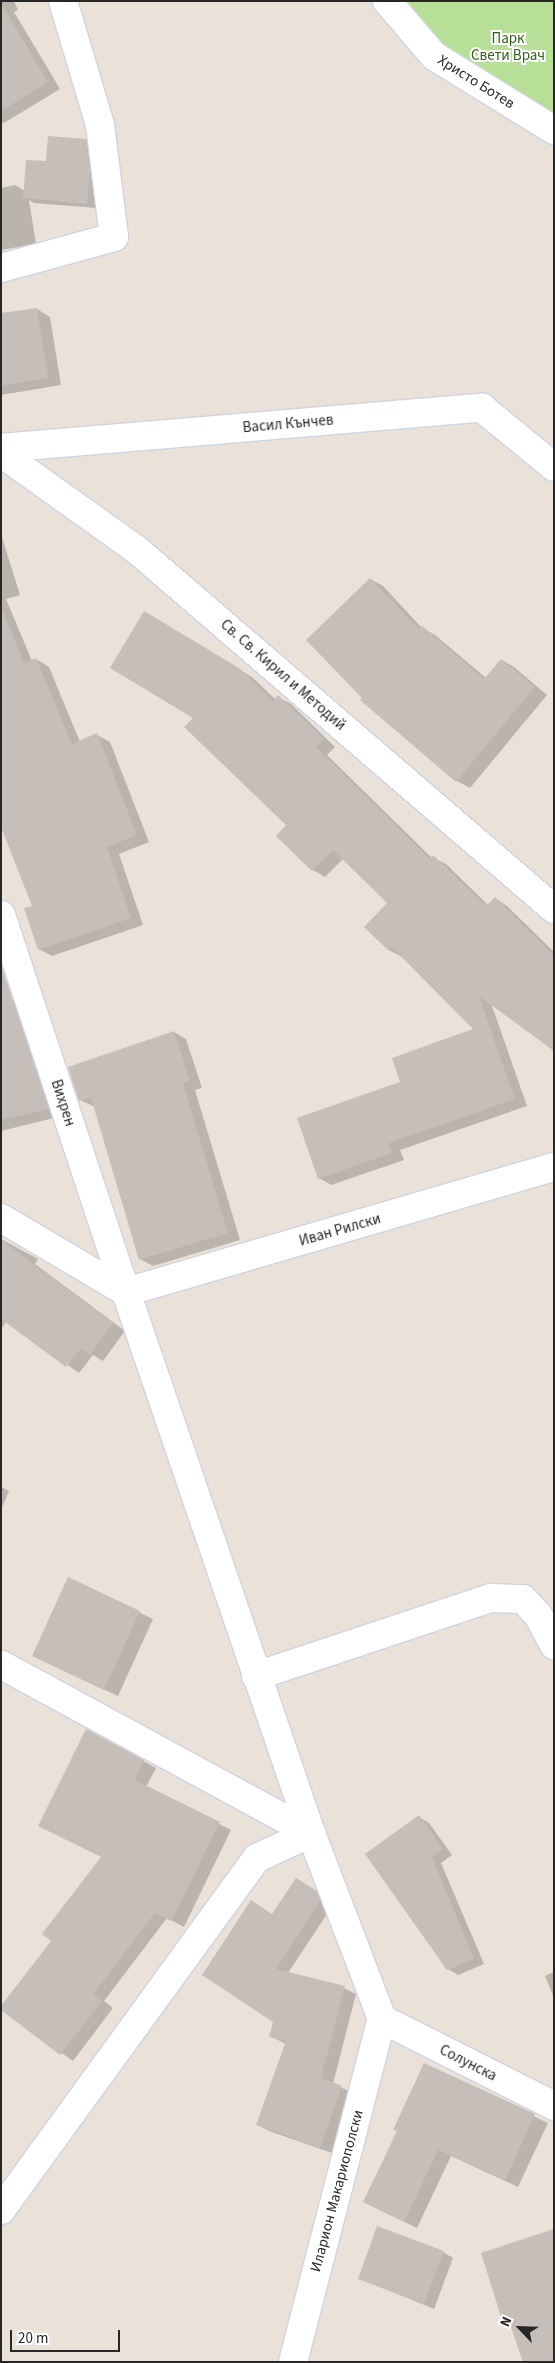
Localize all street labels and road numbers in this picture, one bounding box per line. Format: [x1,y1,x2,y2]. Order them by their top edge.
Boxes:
street label: Христо Ботев [434,51,518,113]
street label: Васил Кънчев [242,411,334,437]
street label: Св. Св. Кирил и Методий [217,616,349,734]
street label: Вихрен [47,1077,79,1129]
street label: Иван Рилски [297,1210,383,1250]
street label: Солунска [436,2041,500,2085]
street label: Иларион Макариополски [307,2108,367,2274]

